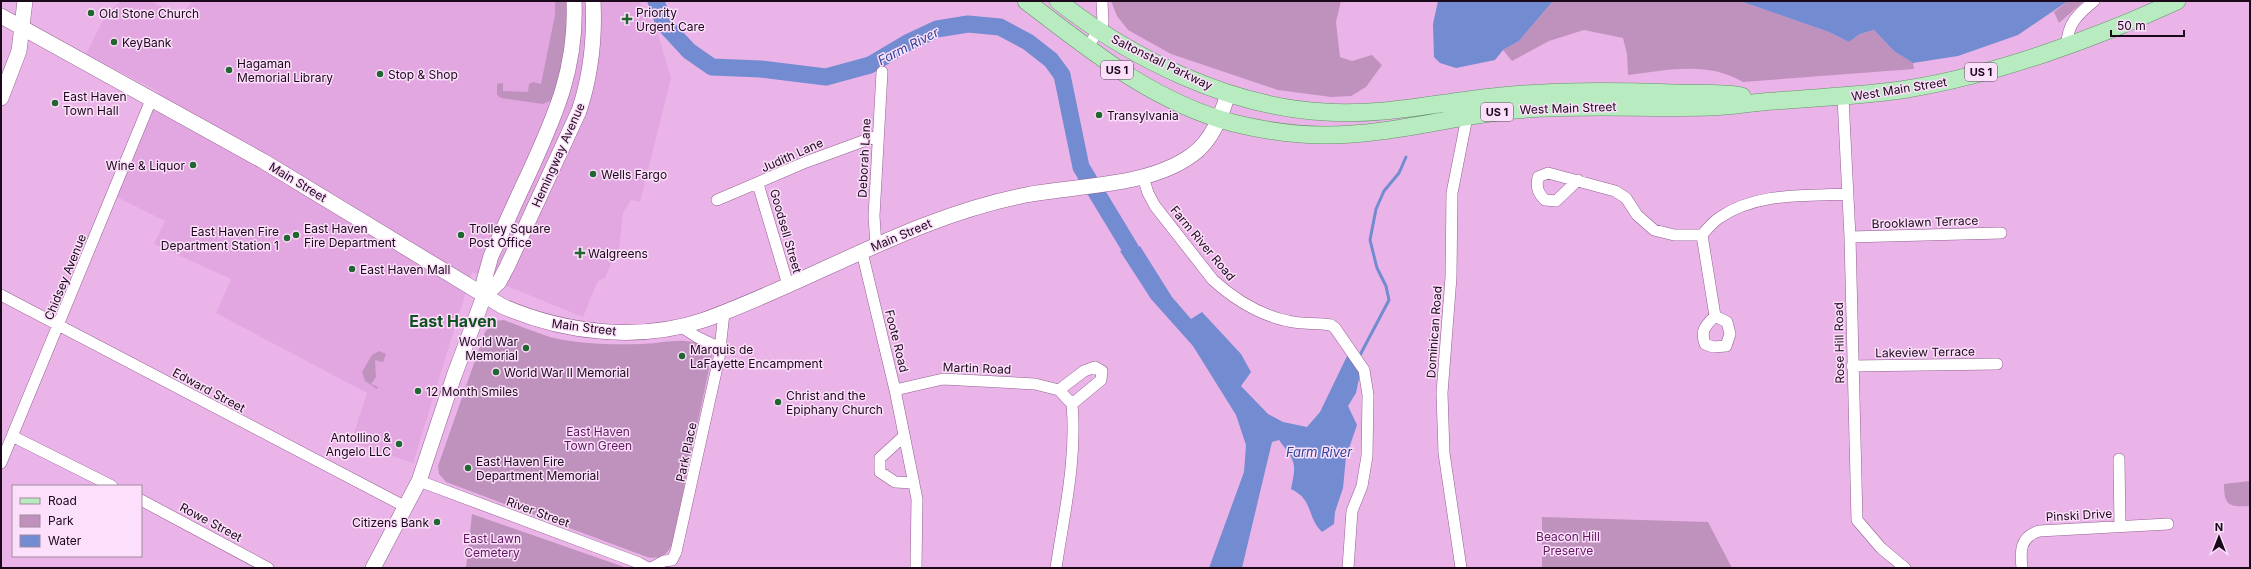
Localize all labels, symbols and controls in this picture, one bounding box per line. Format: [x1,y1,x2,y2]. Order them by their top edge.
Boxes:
place label: Priority Urgent Care [636,5,705,34]
place label: Old Stone Church [99,6,199,21]
marker: Old Stone Church [86,8,96,18]
scale bar [2111,12,2184,38]
marker: Priority Urgent Care [621,13,633,25]
text: 50 m [2117,18,2146,33]
water label: Farm River [875,23,942,68]
street label: Saltonstall Parkway [1109,31,1215,93]
place label: KeyBank [122,35,172,50]
marker: KeyBank [109,37,119,47]
place label: Hagaman Memorial Library [237,56,333,85]
road number: US 1 [1101,61,1133,79]
road number: US 1 [1965,63,1997,81]
marker: Hagaman Memorial Library [224,65,234,75]
place label: Stop & Shop [388,67,458,82]
marker: Stop & Shop [375,69,385,79]
street label: West Main Street [1850,74,1948,104]
place label: East Haven Town Hall [63,89,127,118]
marker: East Haven Town Hall [50,98,60,108]
street label: West Main Street [1519,99,1617,117]
street label: Hemingway Avenue [528,101,588,209]
road number: US 1 [1481,103,1513,121]
place label: Transylvania [1107,108,1179,123]
marker: Transylvania [1094,110,1104,120]
street label: Deborah Lane [854,118,874,198]
street label: Judith Lane [759,135,825,175]
place label: Wine & Liquor [106,158,185,173]
street label: Main Street [266,159,330,205]
marker: Wine & Liquor [188,160,198,170]
place label: Wells Fargo [601,167,667,182]
marker: Wells Fargo [588,169,598,179]
street label: Goodsell Street [767,187,805,275]
street label: Farm River Road [1167,203,1239,283]
street label: Brooklawn Terrace [1871,213,1979,231]
street label: Main Street [868,215,934,255]
place label: East Haven Fire Department [304,221,396,250]
place label: Trolley Square Post Office [469,221,550,250]
place label: East Haven Fire Department Station 1 [161,224,279,253]
marker: East Haven Fire Department [291,230,301,240]
marker: Trolley Square Post Office [456,230,466,240]
street label: Chidsey Avenue [41,232,89,322]
marker: East Haven Fire Department Station 1 [282,233,292,243]
place label: Walgreens [588,246,648,261]
marker: Walgreens [575,248,585,258]
place label: East Haven Mall [360,262,450,277]
marker: East Haven Mall [347,264,357,274]
street label: Dominican Road [1423,285,1445,379]
street label: Rose Hill Road [1831,302,1847,384]
street label: Foote Road [882,308,912,374]
district label: East Haven [409,311,497,331]
street label: Main Street [551,316,617,338]
place label: World War Memorial [459,334,518,363]
place label: Marquis de LaFayette Encampment [690,342,823,371]
marker: World War Memorial [521,343,531,353]
street label: Lakeview Terrace [1875,344,1975,360]
marker: Marquis de LaFayette Encampment [677,351,687,361]
street label: Martin Road [942,359,1012,377]
street label: Edward Street [170,365,248,415]
place label: World War II Memorial [504,365,629,380]
marker: World War II Memorial [491,367,501,377]
place label: 12 Month Smiles [426,384,518,399]
marker: 12 Month Smiles [413,386,423,396]
place label: Christ and the Epiphany Church [786,388,883,417]
marker: Christ and the Epiphany Church [773,397,783,407]
street label: Park Place [672,421,700,483]
park label: East Haven Town Green [564,424,632,453]
place label: Antollino & Angelo LLC [326,430,391,459]
marker: Antollino & Angelo LLC [394,439,404,449]
water label: Farm River [1286,444,1353,460]
place label: East Haven Fire Department Memorial [476,454,599,483]
marker: East Haven Fire Department Memorial [463,463,473,473]
legend [12,485,142,557]
text: Road [48,493,77,508]
street label: River Street [504,494,572,530]
street label: Rowe Street [177,499,245,545]
street label: Pinski Drive [2045,506,2113,524]
text: Park [48,513,74,528]
place label: Citizens Bank [352,515,429,530]
marker: Citizens Bank [432,517,442,527]
north arrow [2199,517,2239,557]
text: N [2215,520,2223,534]
park label: Beacon Hill Preserve [1536,529,1600,558]
park label: East Lawn Cemetery [463,531,521,560]
text: Water [48,533,82,548]

